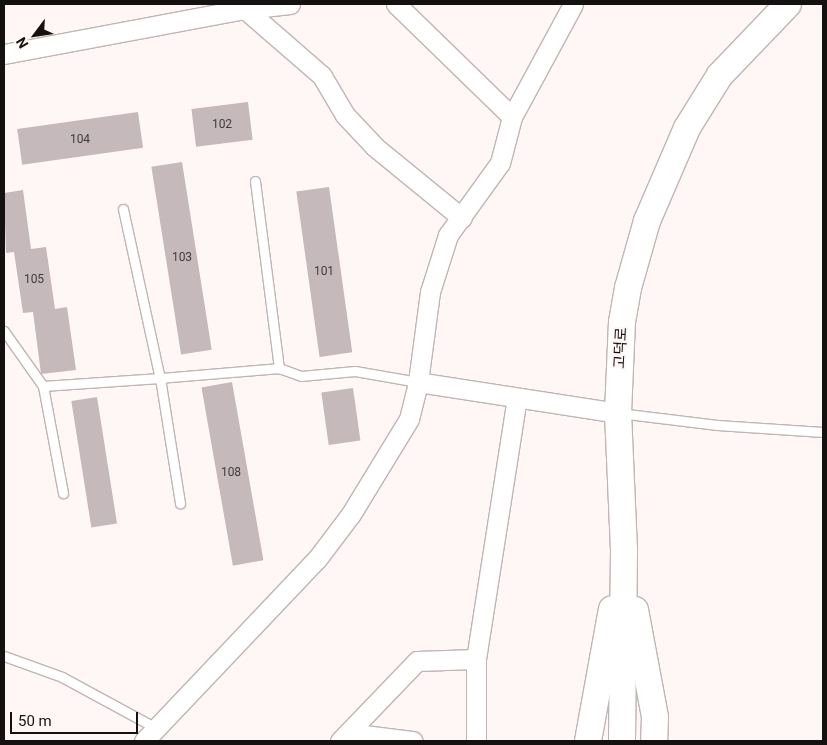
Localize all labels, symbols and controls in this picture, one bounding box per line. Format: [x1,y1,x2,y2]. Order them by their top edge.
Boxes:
north arrow [10,10,60,60]
text: N [13,34,32,51]
house number: 102 [212,118,232,132]
house number: 104 [70,133,90,147]
house number: 103 [172,251,192,265]
house number: 101 [314,265,334,279]
house number: 105 [24,273,44,287]
street label: 고덕로 [611,327,631,369]
house number: 108 [221,466,241,480]
scale bar [12,702,140,734]
text: 50 m [18,712,52,730]

